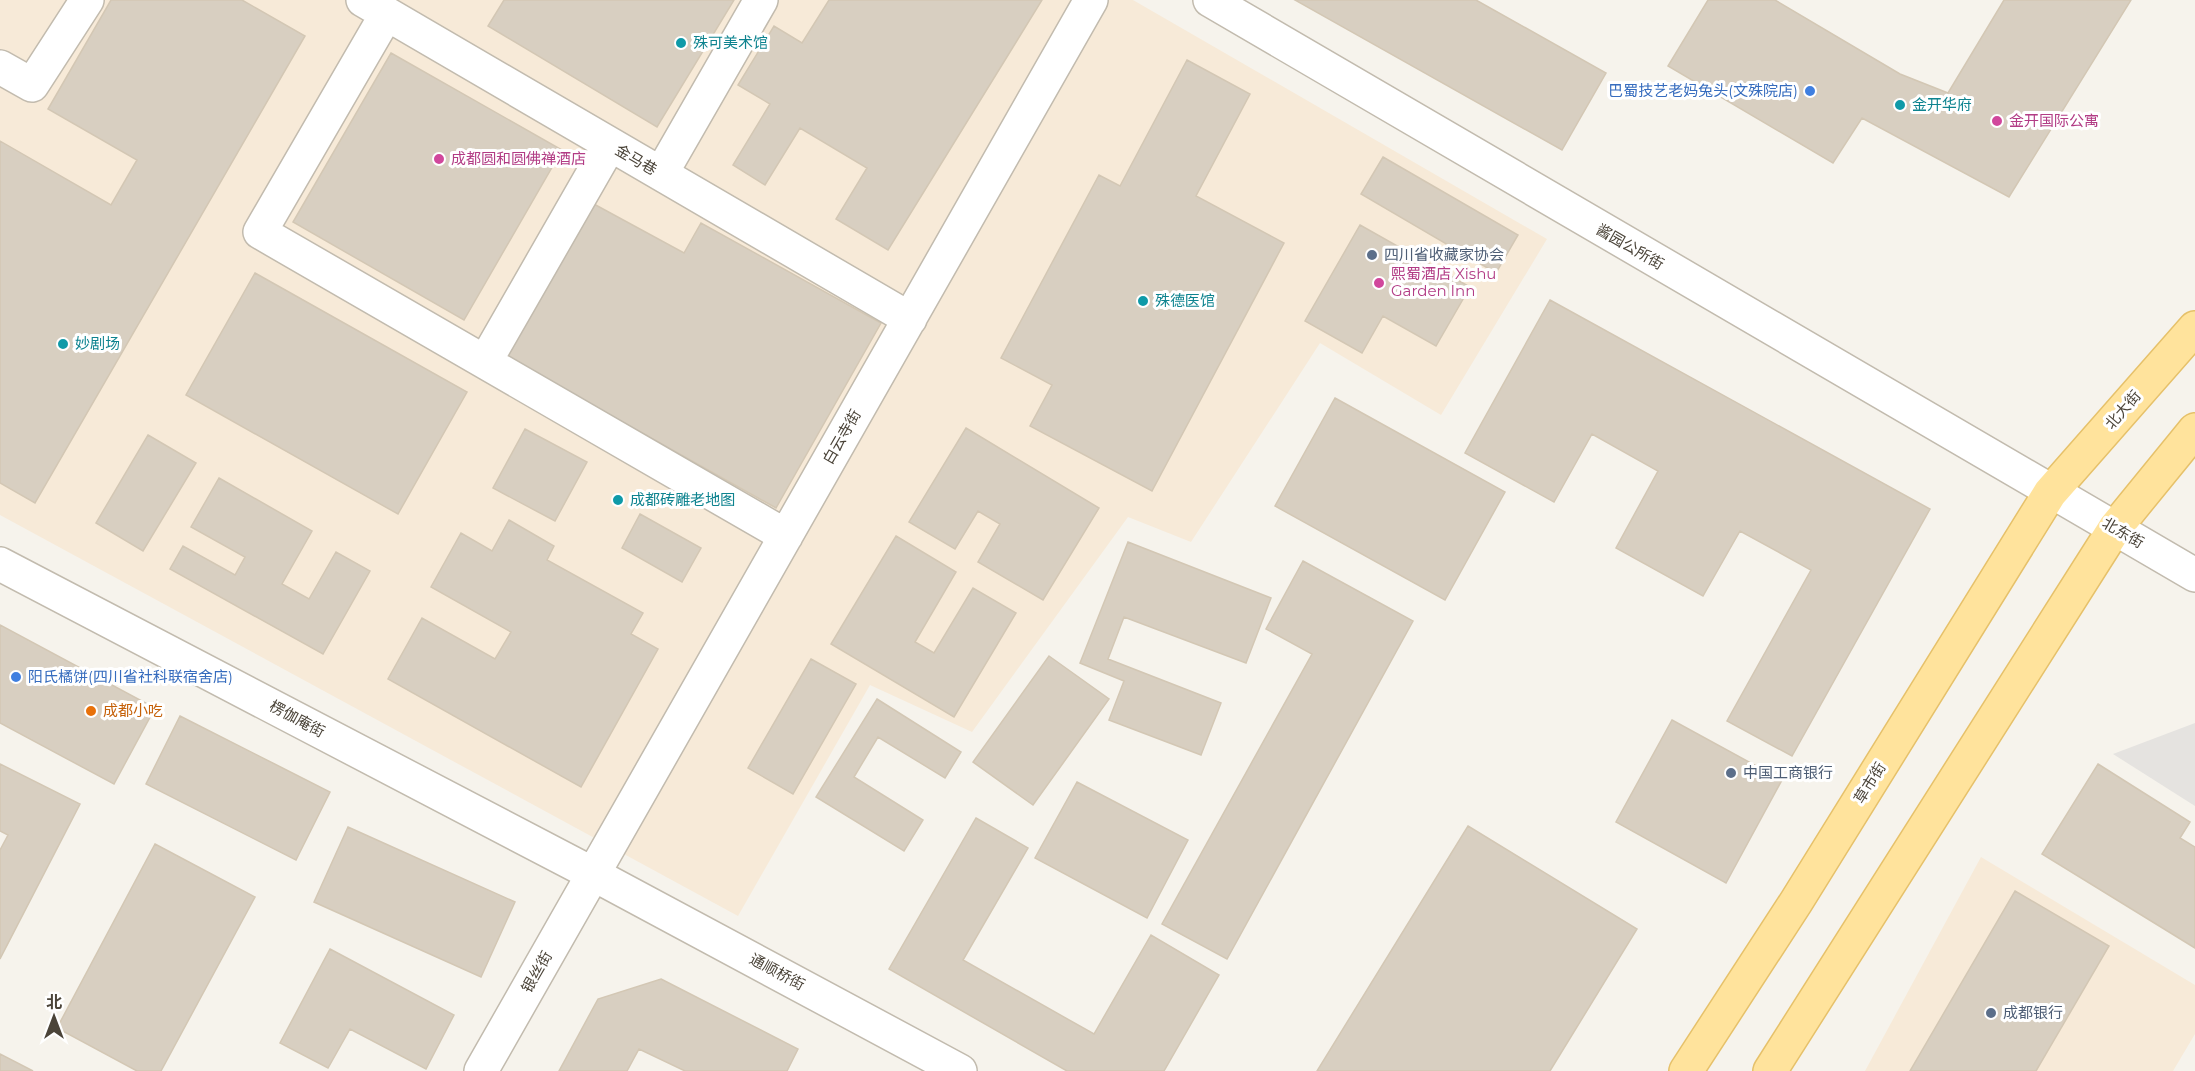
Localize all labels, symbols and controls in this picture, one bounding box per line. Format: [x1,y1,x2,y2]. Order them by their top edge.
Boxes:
place label: 殊可美术馆 [693,33,768,52]
marker: 殊可美术馆 [674,36,688,50]
place label: 巴蜀技艺老妈兔头(文殊院店) [1608,81,1798,100]
marker: 巴蜀技艺老妈兔头(文殊院店) [1803,84,1817,98]
place label: 金开华府 [1912,95,1972,114]
marker: 金开华府 [1893,98,1907,112]
place label: 金开国际公寓 [2009,111,2099,130]
marker: 金开国际公寓 [1990,114,2004,128]
street label: 金马巷 [612,140,660,179]
place label: 成都圆和圆佛禅酒店 [451,149,586,168]
marker: 成都圆和圆佛禅酒店 [432,152,446,166]
street label: 酱园公所街 [1593,220,1667,274]
place label: 四川省收藏家协会 [1384,245,1504,264]
marker: 四川省收藏家协会 [1365,248,1379,262]
place label: 熙蜀酒店 Xishu Garden Inn [1391,264,1496,300]
marker: 熙蜀酒店 Xishu Garden Inn [1372,276,1386,290]
place label: 殊德医馆 [1155,291,1215,310]
marker: 殊德医馆 [1136,294,1150,308]
place label: 妙剧场 [75,334,120,353]
marker: 妙剧场 [56,337,70,351]
street label: 北大街 [2101,386,2145,433]
street label: 白云寺街 [818,406,865,467]
place label: 成都砖雕老地图 [630,490,735,509]
marker: 成都砖雕老地图 [611,493,625,507]
street label: 北东街 [2099,513,2147,552]
place label: 阳氏橘饼(四川省社科联宿舍店) [28,667,233,686]
marker: 阳氏橘饼(四川省社科联宿舍店) [9,670,23,684]
street label: 楞伽庵街 [266,696,328,741]
place label: 成都小吃 [103,701,163,720]
marker: 成都小吃 [84,704,98,718]
street label: 草市街 [1850,759,1890,807]
place label: 中国工商银行 [1743,763,1833,782]
marker: 中国工商银行 [1724,766,1738,780]
street label: 银丝街 [517,948,556,996]
street label: 通顺桥街 [746,949,808,994]
north arrow [24,987,84,1047]
text: 北 [46,993,62,1012]
place label: 成都银行 [2003,1003,2063,1022]
marker: 成都银行 [1984,1006,1998,1020]

